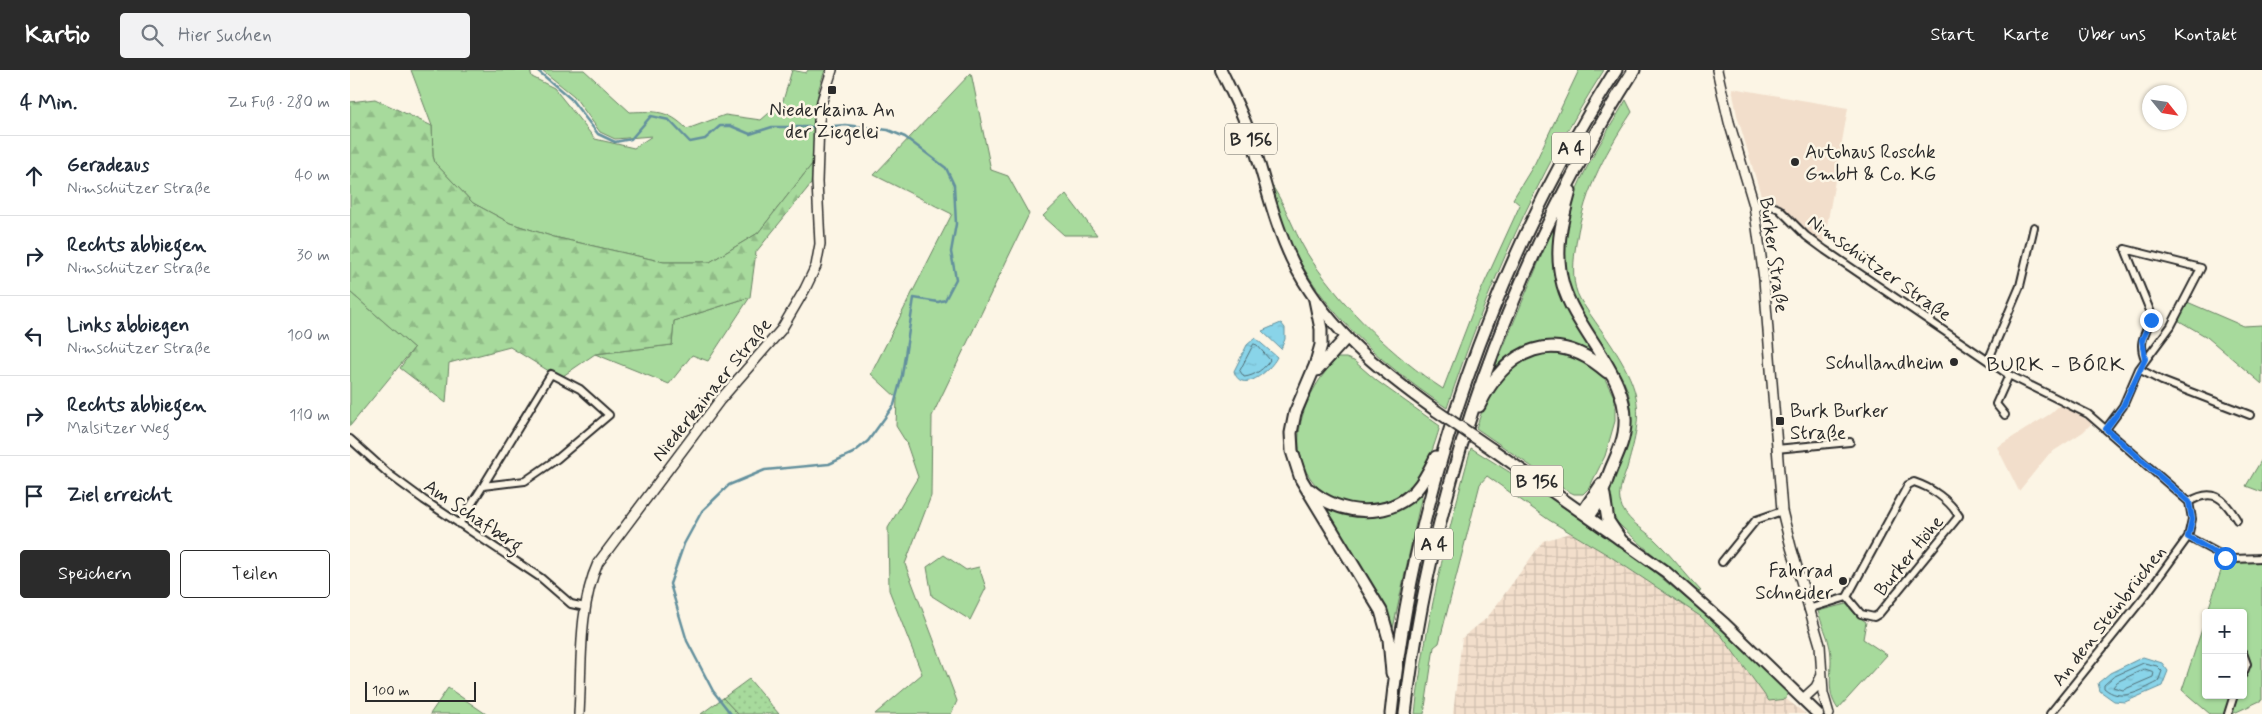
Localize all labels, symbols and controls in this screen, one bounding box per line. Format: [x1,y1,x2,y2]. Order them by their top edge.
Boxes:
search box [120,13,470,58]
text: Kartio [25,20,90,51]
icon: search [138,21,166,49]
text: Hier suchen [178,23,272,48]
text: Start [1931,23,1975,47]
text: Karte [2003,23,2049,47]
text: Über uns [2077,23,2146,47]
text: Kontakt [2174,23,2237,47]
marker: Niederkaina An der Ziegelei [826,84,838,96]
north arrow [2142,85,2187,130]
text: 4 Min. [20,89,77,117]
text: Zu Fuß · 280 m [227,92,330,113]
place label: Niederkaina An der Ziegelei [769,98,895,146]
road number: B 156 [1225,124,1277,155]
road number: A 4 [1552,132,1590,164]
place label: Autohaus Roschk GmbH & Co. KG [1805,140,1936,187]
text: Geradeaus [67,153,149,178]
marker: Autohaus Roschk GmbH & Co. KG [1789,156,1801,168]
icon: ahead [20,162,48,190]
text: 40 m [294,165,330,186]
text: Nimschützer Straße [67,178,211,199]
street label: Burker Straße [1753,196,1794,315]
street label: Nimschützer Straße [1802,209,1956,327]
text: Rechts abbiegen [67,233,206,258]
icon: right [20,242,48,270]
text: 30 m [297,245,330,266]
text: Nimschützer Straße [67,258,211,279]
route end [2140,309,2163,332]
text: Links abbiegen [67,313,189,338]
street label: Niederkainaer Straße [647,313,778,467]
icon: left [20,322,48,350]
text: 100 m [287,325,330,346]
text: Nimschützer Straße [67,338,211,359]
place label: Schullandheim [1826,351,1944,376]
district label: BURK - BÓRK [1986,351,2126,379]
marker: Schullandheim [1948,356,1960,368]
text: Rechts abbiegen [67,393,206,418]
place label: Burk Burker Straße [1790,399,1889,446]
icon: right [20,402,48,430]
text: 110 m [289,405,330,426]
marker: Burk Burker Straße [1774,415,1786,427]
text: Malsitzer Weg [67,418,170,439]
road number: B 156 [1511,466,1563,496]
street label: Am Schafberg [417,474,527,561]
icon: arrive [20,482,48,510]
text: Ziel erreicht [67,483,172,508]
street label: Burker Höhe [1869,510,1949,602]
road number: A 4 [1415,528,1453,559]
street label: An den Steinbrüchen [2046,540,2172,691]
route start [2214,547,2237,570]
button: Speichern [20,550,170,598]
button: Teilen [180,550,330,598]
place label: Fahrrad Schneider [1755,559,1833,606]
marker: Fahrrad Schneider [1837,575,1849,587]
map controls [2202,609,2247,699]
button: + [2202,609,2247,654]
button: − [2202,654,2247,699]
scale bar [365,679,476,702]
text: 100 m [372,682,410,700]

